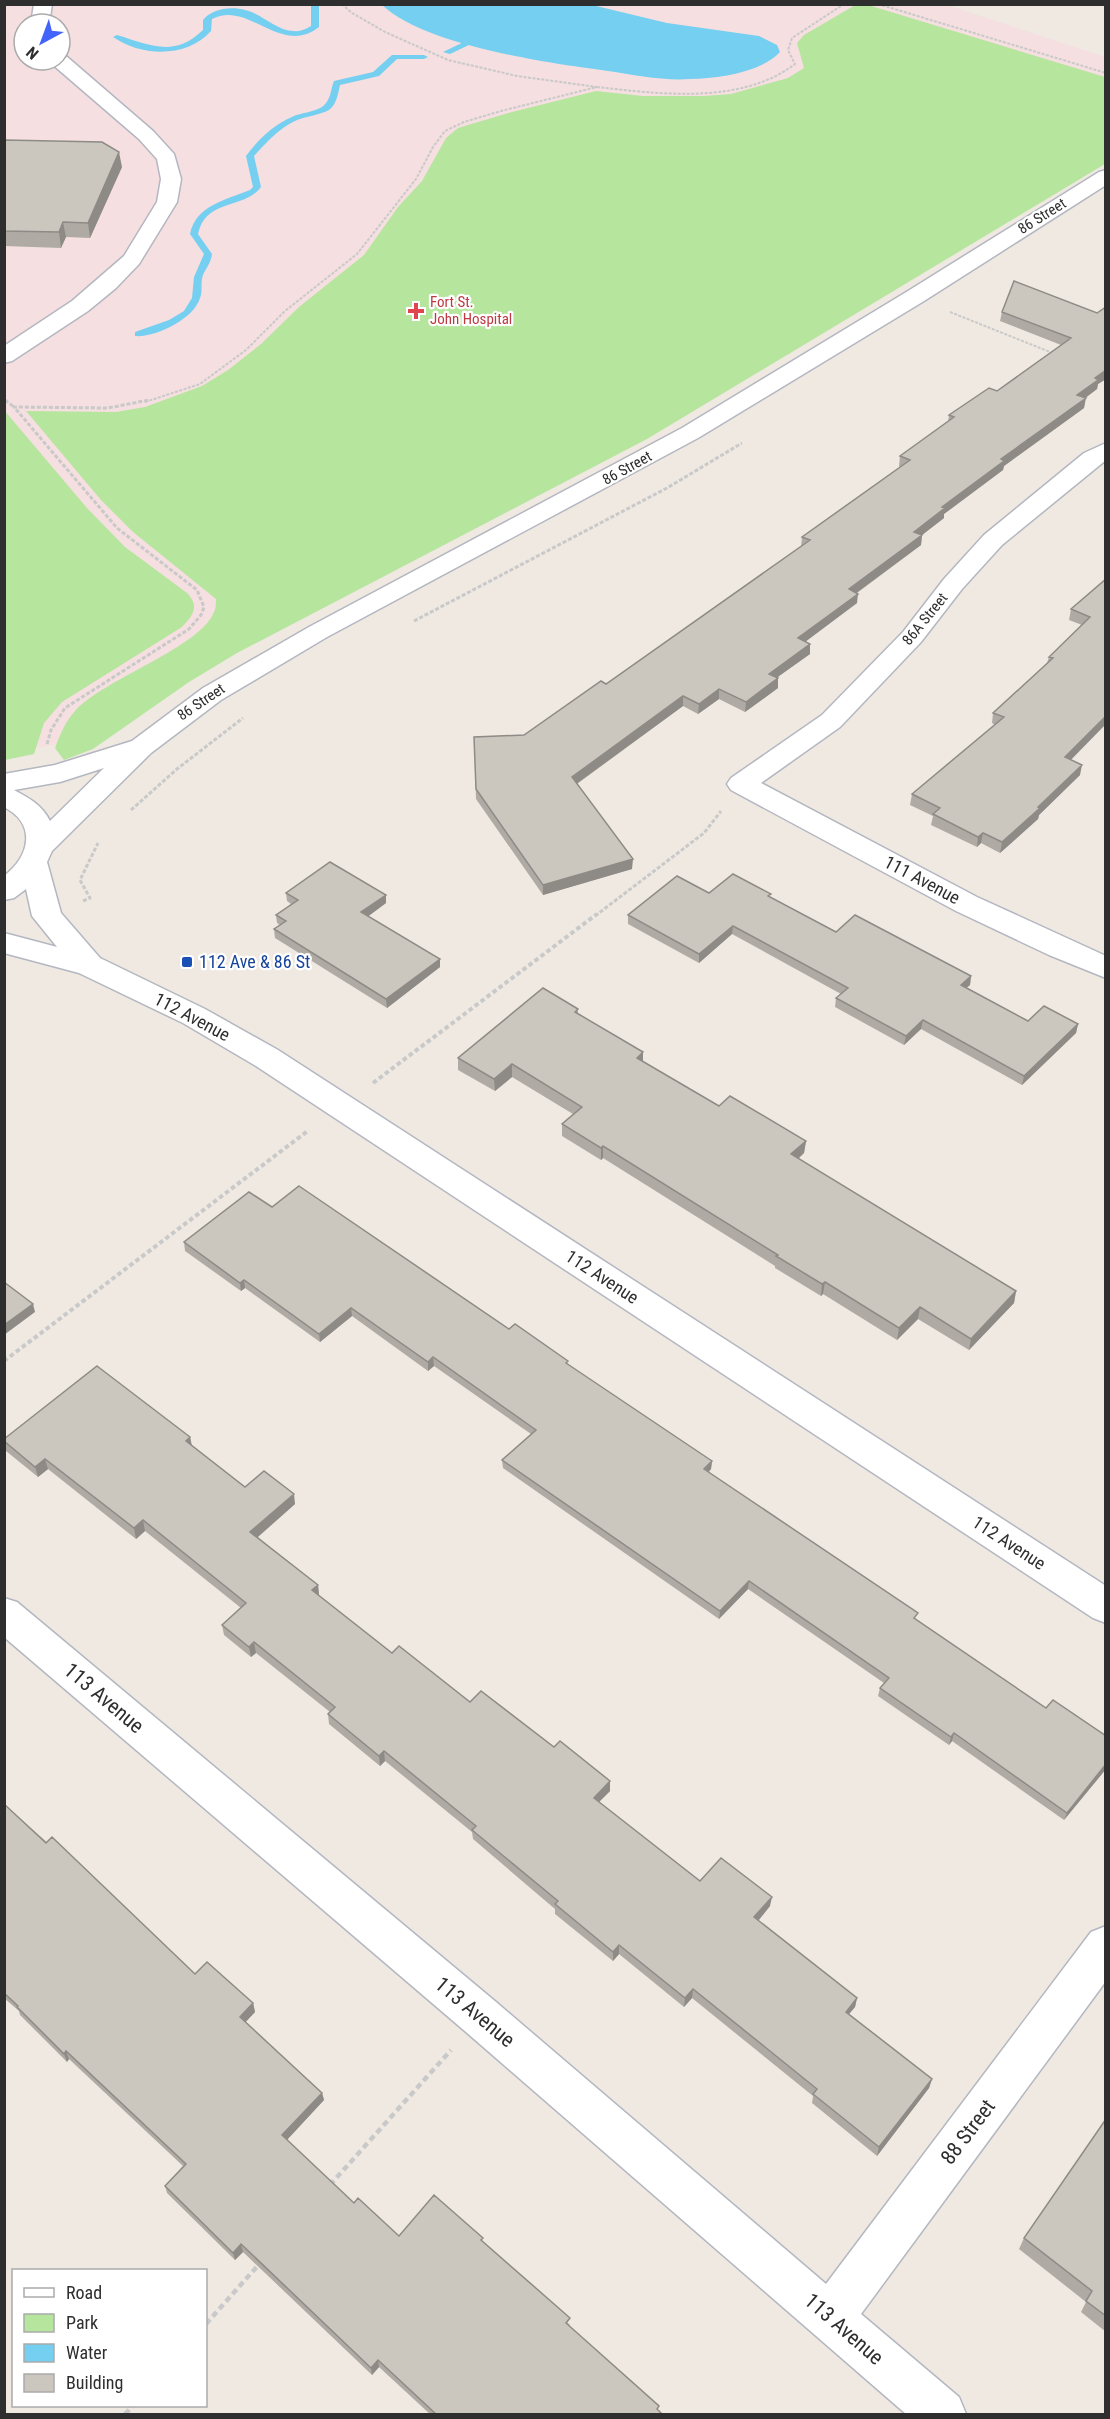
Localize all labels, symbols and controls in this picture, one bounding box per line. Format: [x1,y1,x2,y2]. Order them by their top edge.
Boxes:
north arrow [12,12,72,72]
text: N [23,43,42,63]
street label: 86 Street [1015,194,1069,238]
place label: Fort St. John Hospital [430,293,512,328]
marker: Fort St. John Hospital [407,302,425,320]
street label: 86 Street [599,447,655,489]
street label: 86A Street [898,589,952,649]
street label: 86 Street [174,680,228,724]
street label: 111 Avenue [881,851,964,908]
place label: 112 Ave & 86 St [199,951,310,972]
marker: 112 Ave & 86 St [180,955,194,969]
street label: 112 Avenue [151,988,234,1045]
street label: 112 Avenue [562,1245,643,1308]
street label: 112 Avenue [969,1511,1050,1574]
street label: 113 Avenue [59,1658,149,1738]
street label: 113 Avenue [430,1972,520,2052]
street label: 88 Street [936,2095,1000,2169]
legend [12,2269,207,2407]
text: Road [66,2282,102,2303]
street label: 113 Avenue [800,2288,888,2370]
text: Park [66,2312,98,2333]
text: Water [66,2342,108,2363]
text: Building [66,2372,123,2393]

